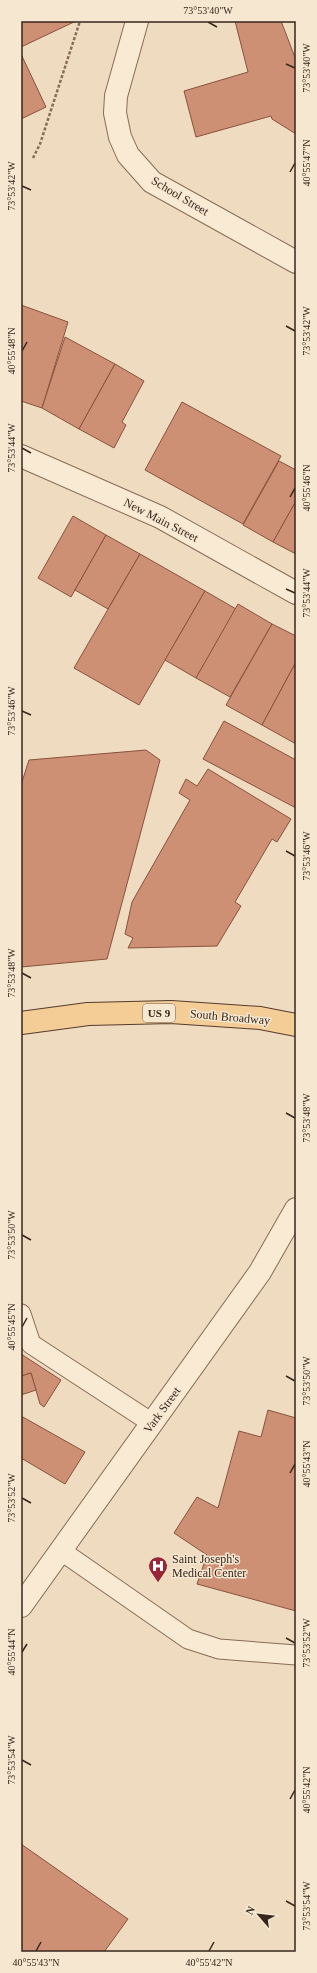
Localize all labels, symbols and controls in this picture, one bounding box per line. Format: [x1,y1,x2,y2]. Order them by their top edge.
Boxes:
text: 73°53'40"W [183,5,233,16]
text: 73°53'40"W [301,43,312,93]
text: 40°55'47"N [301,139,312,187]
text: 73°53'42"W [6,161,17,211]
street label: School Street [149,173,212,219]
text: 73°53'42"W [301,306,312,356]
text: 40°55'48"N [6,327,17,375]
text: 73°53'44"W [6,423,17,473]
text: 40°55'46"N [301,464,312,512]
street label: New Main Street [121,495,201,545]
text: 73°53'44"W [301,568,312,618]
text: 73°53'46"W [6,686,17,736]
text: 73°53'46"W [301,831,312,881]
text: 73°53'48"W [6,948,17,998]
road number: US 9 [143,1004,175,1022]
street label: South Broadway [189,1007,271,1027]
text: 73°53'48"W [301,1093,312,1143]
text: 73°53'50"W [6,1210,17,1260]
text: 40°55'45"N [6,1303,17,1351]
text: 73°53'50"W [301,1356,312,1406]
street label: Vark Street [141,1384,184,1436]
text: 40°55'43"N [301,1440,312,1488]
text: 73°53'52"W [6,1473,17,1523]
place label: Saint Joseph's Medical Center [172,1552,246,1580]
hospital icon: Saint Joseph's Medical Center [147,1555,169,1583]
text: 73°53'52"W [301,1618,312,1668]
text: 40°55'44"N [6,1628,17,1676]
text: 73°53'54"W [6,1735,17,1785]
text: 40°55'42"N [301,1766,312,1814]
text: 73°53'54"W [301,1881,312,1931]
north arrow [239,1895,279,1935]
text: N [243,1904,257,1917]
text: 40°55'43"N [12,1957,60,1968]
text: 40°55'42"N [185,1957,233,1968]

